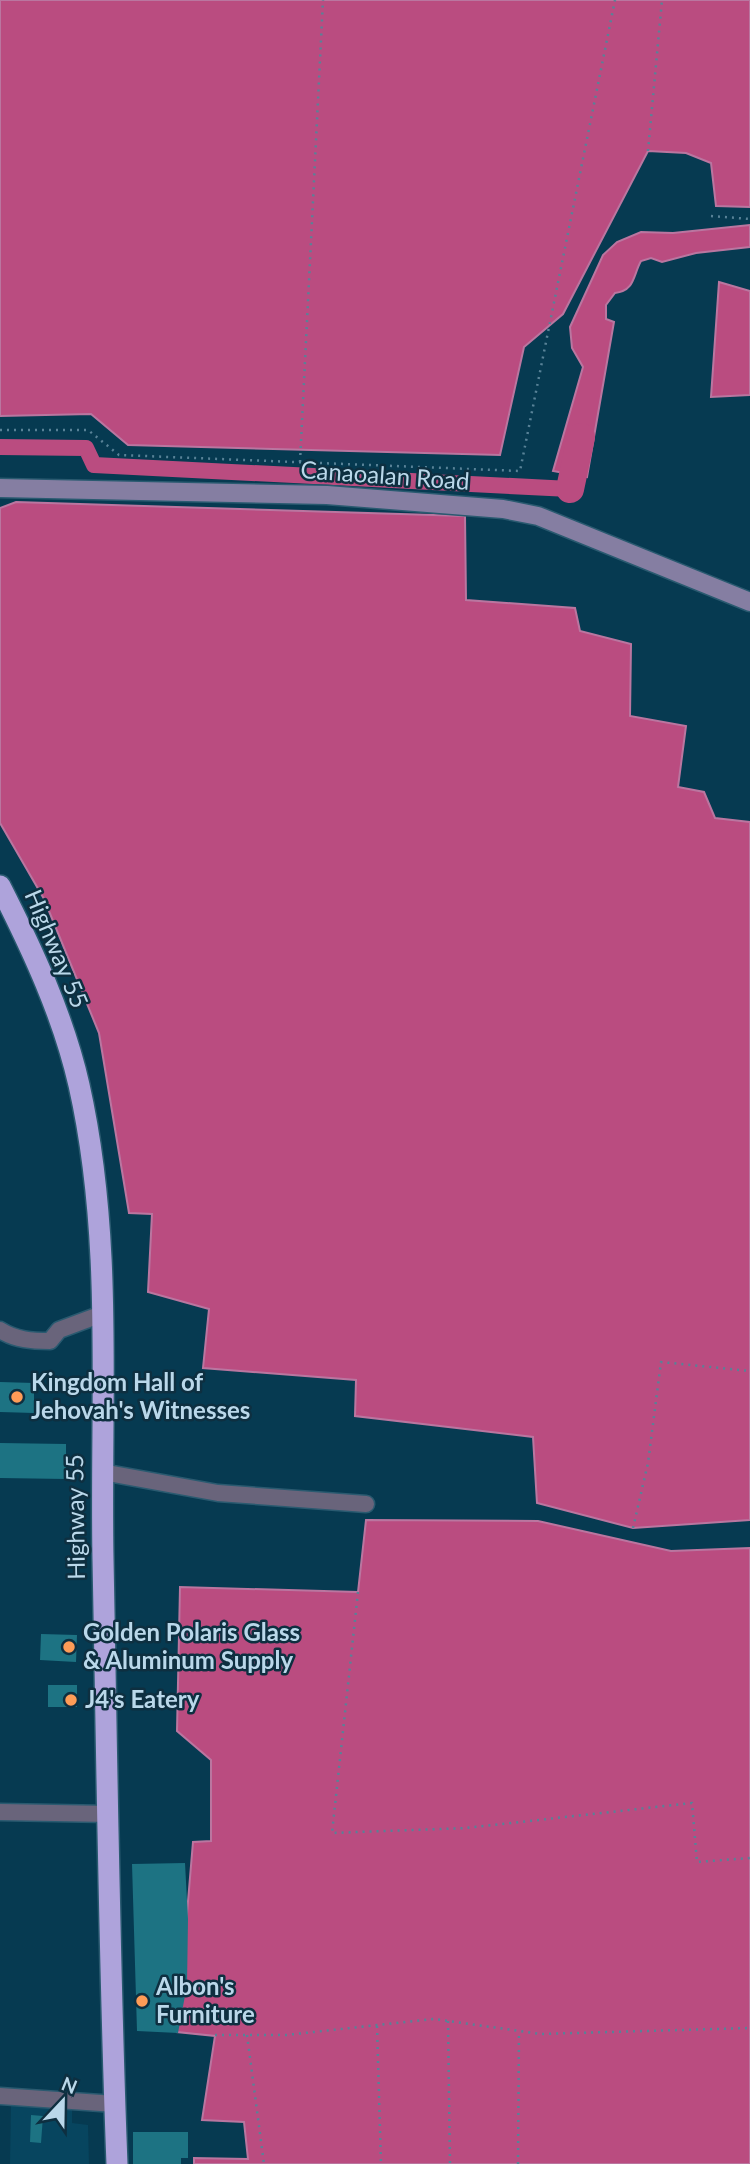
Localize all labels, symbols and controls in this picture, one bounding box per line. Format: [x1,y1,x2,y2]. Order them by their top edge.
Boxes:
street label: Canaoalan Road [300,454,471,495]
street label: Highway 55 [19,885,95,1012]
place label: Kingdom Hall of Jehovah's Witnesses [31,1367,250,1424]
marker: Kingdom Hall of Jehovah's Witnesses [9,1389,25,1405]
street label: Highway 55 [59,1454,90,1580]
place label: Golden Polaris Glass & Aluminum Supply [83,1617,300,1674]
marker: Golden Polaris Glass & Aluminum Supply [61,1639,77,1655]
place label: J4's Eatery [85,1684,200,1713]
marker: J4's Eatery [63,1692,79,1708]
place label: Albon's Furniture [155,1971,255,2028]
marker: Albon's Furniture [134,1993,150,2009]
north arrow [28,2066,98,2136]
text: N [58,2071,81,2098]

